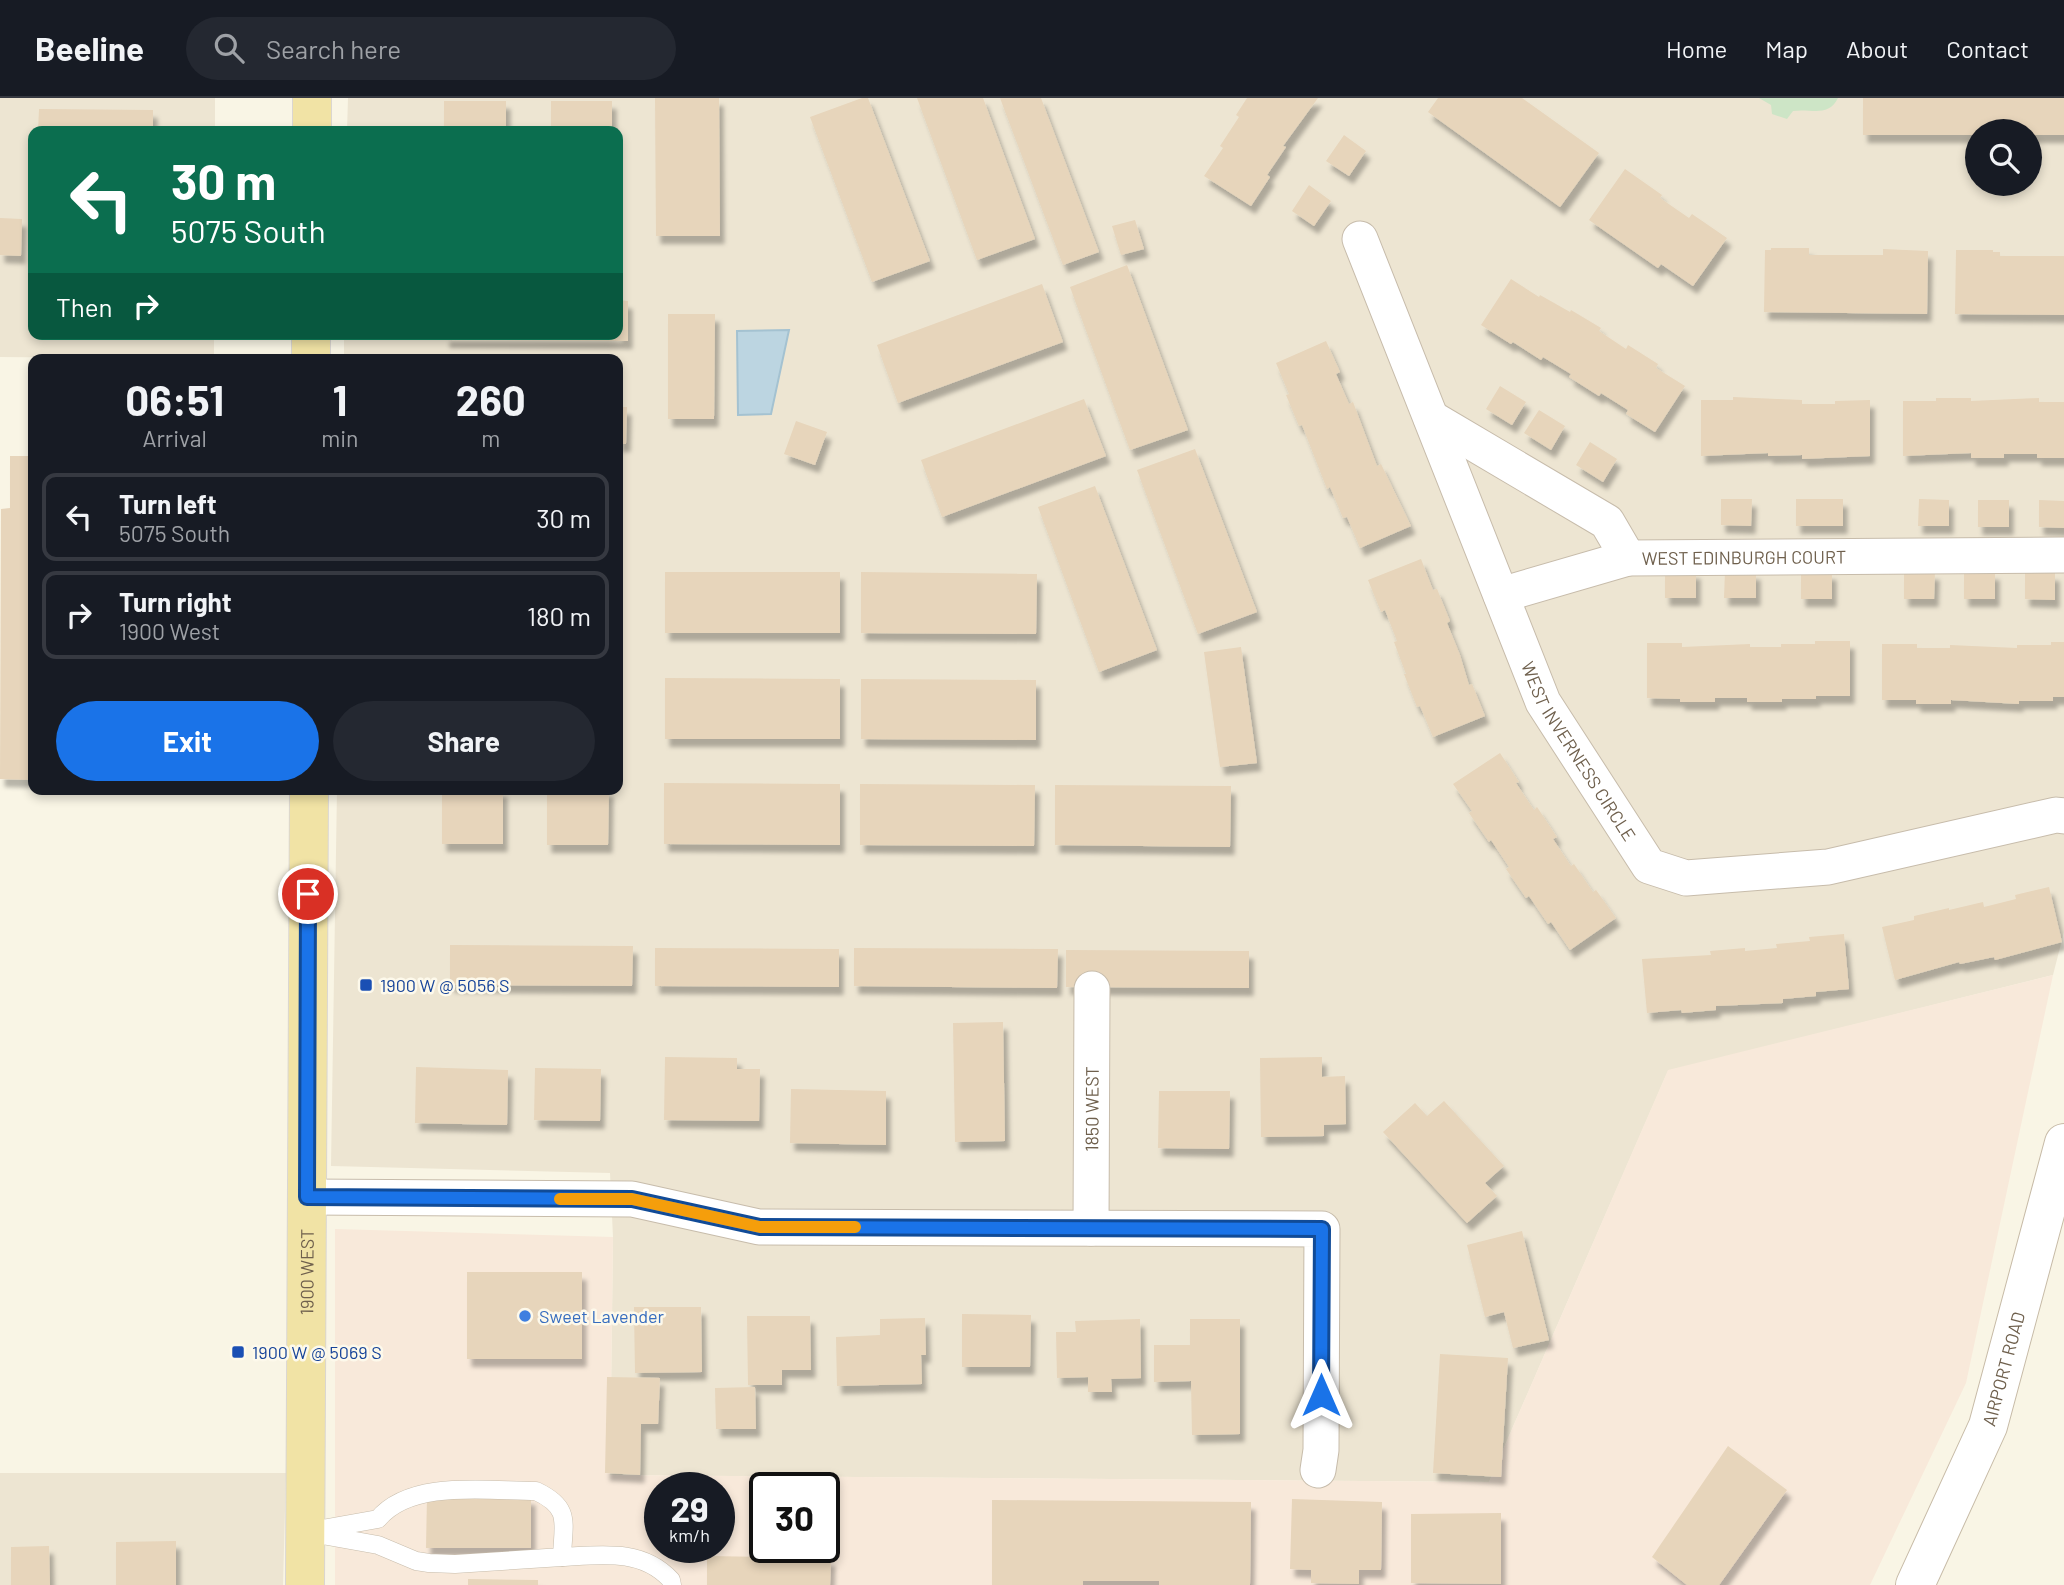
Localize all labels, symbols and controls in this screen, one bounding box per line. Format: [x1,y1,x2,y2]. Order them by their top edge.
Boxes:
search box [186,17,676,80]
text: Beeline [35,28,144,68]
icon: search [210,29,248,67]
text: Search here [266,33,401,64]
text: Home [1666,34,1727,63]
text: Map [1765,34,1808,63]
text: About [1846,34,1908,63]
text: Contact [1946,34,2029,63]
map controls [1965,119,2042,196]
button: search [1965,119,2042,196]
text: 30 m [171,151,276,210]
icon: left [56,154,147,245]
text: 5075 South [171,211,326,249]
icon: right [127,287,165,325]
text: Then [56,291,113,322]
text: 06:51 [125,374,224,424]
text: 1 [332,374,347,424]
text: 260 [456,374,526,424]
text: Arrival [142,424,207,452]
text: min [321,424,359,452]
text: m [481,424,500,452]
text: Turn left [119,488,217,519]
icon: left [60,498,98,536]
text: 30 m [536,502,591,533]
text: 5075 South [119,519,230,547]
street label: WEST EDINBURGH COURT [1642,545,1846,569]
text: Turn right [119,586,232,617]
icon: right [60,596,98,634]
text: 180 m [527,600,591,631]
text: 1900 West [119,617,220,645]
street label: WEST INVERNESS CIRCLE [1517,658,1641,845]
button: Exit [56,701,319,781]
button: Share [333,701,595,781]
pin [278,864,338,924]
icon: arrive [289,875,327,913]
place label: 1900 W @ 5056 S [380,974,510,996]
marker: 1900 W @ 5056 S [358,977,374,993]
street label: 1850 WEST [1080,1066,1103,1152]
street label: 1900 WEST [295,1229,318,1315]
place label: Sweet Lavender [539,1305,665,1327]
marker: Sweet Lavender [517,1308,533,1324]
street label: AIRPORT ROAD [1977,1309,2029,1429]
place label: 1900 W @ 5069 S [252,1341,382,1363]
marker: 1900 W @ 5069 S [230,1344,246,1360]
position arrow [1284,1358,1358,1432]
speed limit sign: 30 [749,1472,840,1563]
text: 29 [670,1487,709,1529]
text: km/h [669,1524,710,1546]

